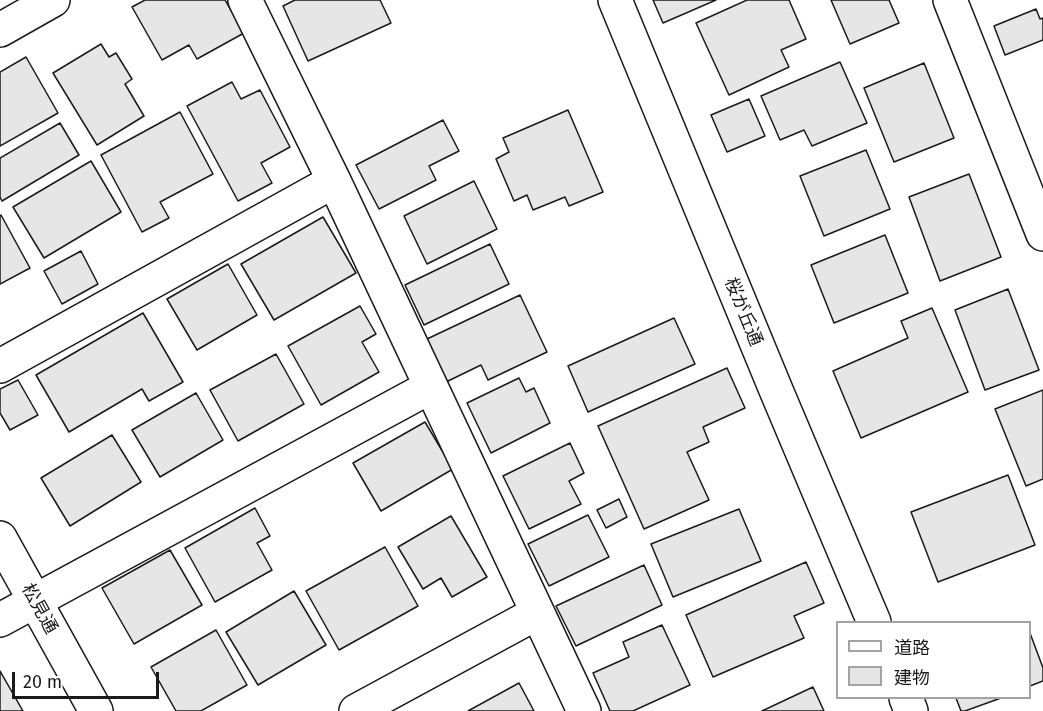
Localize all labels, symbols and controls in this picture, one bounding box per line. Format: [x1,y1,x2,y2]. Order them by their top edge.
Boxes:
street label: 桜が丘通 [720,275,766,349]
street label: 松見通 [16,580,62,638]
legend [836,621,1031,699]
text: 道路 [894,637,930,659]
scale bar [15,660,162,698]
text: 建物 [894,667,930,689]
text: 20 m [23,671,62,693]

